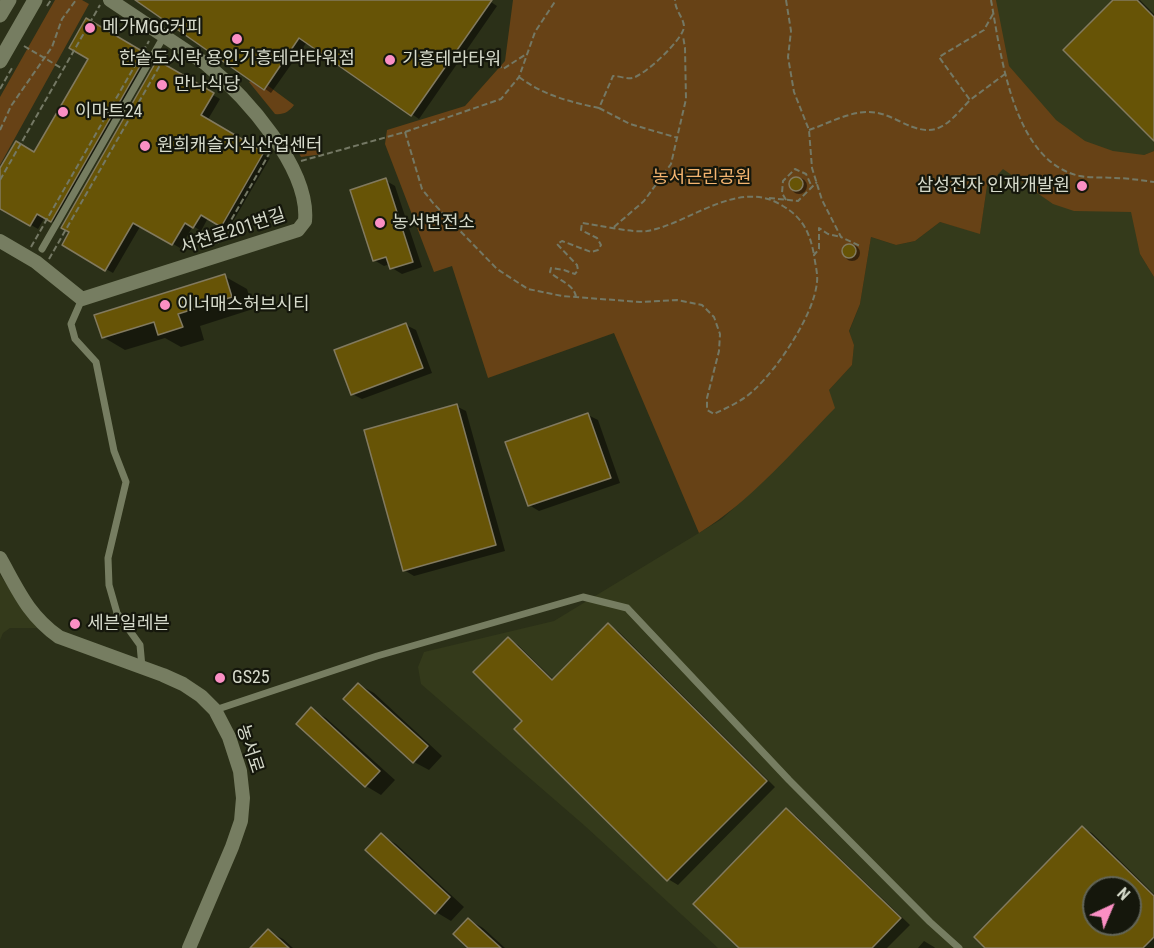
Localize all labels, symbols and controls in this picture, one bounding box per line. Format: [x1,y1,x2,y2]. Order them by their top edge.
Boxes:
place label: 메가MGC커피 [102,17,203,39]
marker: 메가MGC커피 [83,21,97,35]
marker: 한솥도시락 용인기흥테라타워점 [230,32,244,46]
place label: 한솥도시락 용인기흥테라타워점 [119,48,355,70]
place label: 기흥테라타워 [402,49,501,71]
marker: 기흥테라타워 [383,53,397,67]
place label: 만나식당 [174,74,240,96]
marker: 만나식당 [155,78,169,92]
place label: 이마트24 [75,101,142,123]
marker: 이마트24 [56,105,70,119]
place label: 원희캐슬지식산업센터 [157,135,323,157]
marker: 원희캐슬지식산업센터 [138,139,152,153]
park label: 농서근린공원 [652,167,752,189]
place label: 삼성전자 인재개발원 [917,175,1070,197]
marker: 삼성전자 인재개발원 [1075,179,1089,193]
street label: 서천로201번길 [178,205,288,259]
place label: 농서변전소 [392,212,475,234]
marker: 농서변전소 [373,216,387,230]
place label: 이너매스허브시티 [177,294,309,316]
marker: 이너매스허브시티 [158,298,172,312]
place label: 세븐일레븐 [87,613,170,635]
marker: 세븐일레븐 [68,617,82,631]
place label: GS25 [232,667,270,689]
marker: GS25 [213,671,227,685]
street label: 농서로 [231,722,267,776]
north arrow [1082,876,1142,936]
text: N [1113,884,1134,904]

